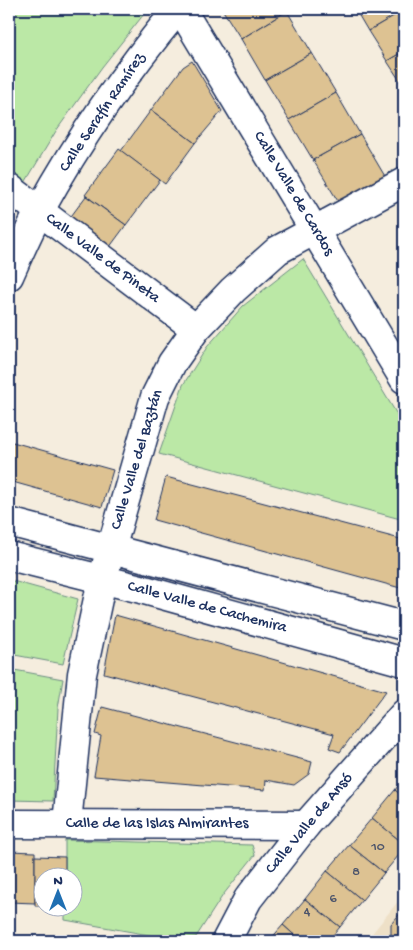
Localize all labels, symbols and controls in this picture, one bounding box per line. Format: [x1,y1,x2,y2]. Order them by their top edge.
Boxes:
street label: Calle Serafín Ramírez [56,49,150,176]
street label: Calle Valle de Cardos [248,128,338,261]
street label: Calle Valle de Pineta [41,210,164,309]
street label: Calle Valle del Baztán [108,387,168,532]
street label: Calle Valle de Cachemira [125,578,290,639]
street label: Calle Valle de Ansó [262,770,358,878]
street label: Calle de las Islas Almirantes [66,815,249,834]
house number: 10 [370,839,385,856]
house number: 8 [352,864,360,881]
north arrow [32,868,82,918]
text: N [53,873,63,890]
house number: 6 [329,891,337,908]
house number: 4 [304,904,311,921]

